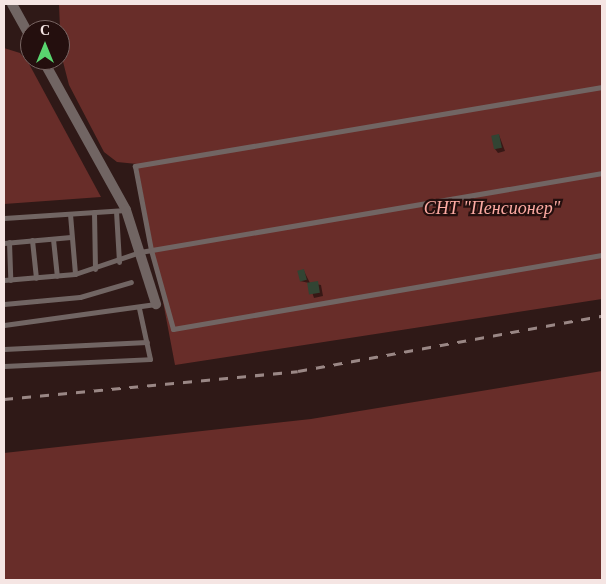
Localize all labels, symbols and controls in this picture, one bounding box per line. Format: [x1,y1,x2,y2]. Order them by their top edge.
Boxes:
north arrow [20,20,70,70]
text: С [40,23,50,38]
park label: СНТ "Пенсионер" [424,197,560,219]

